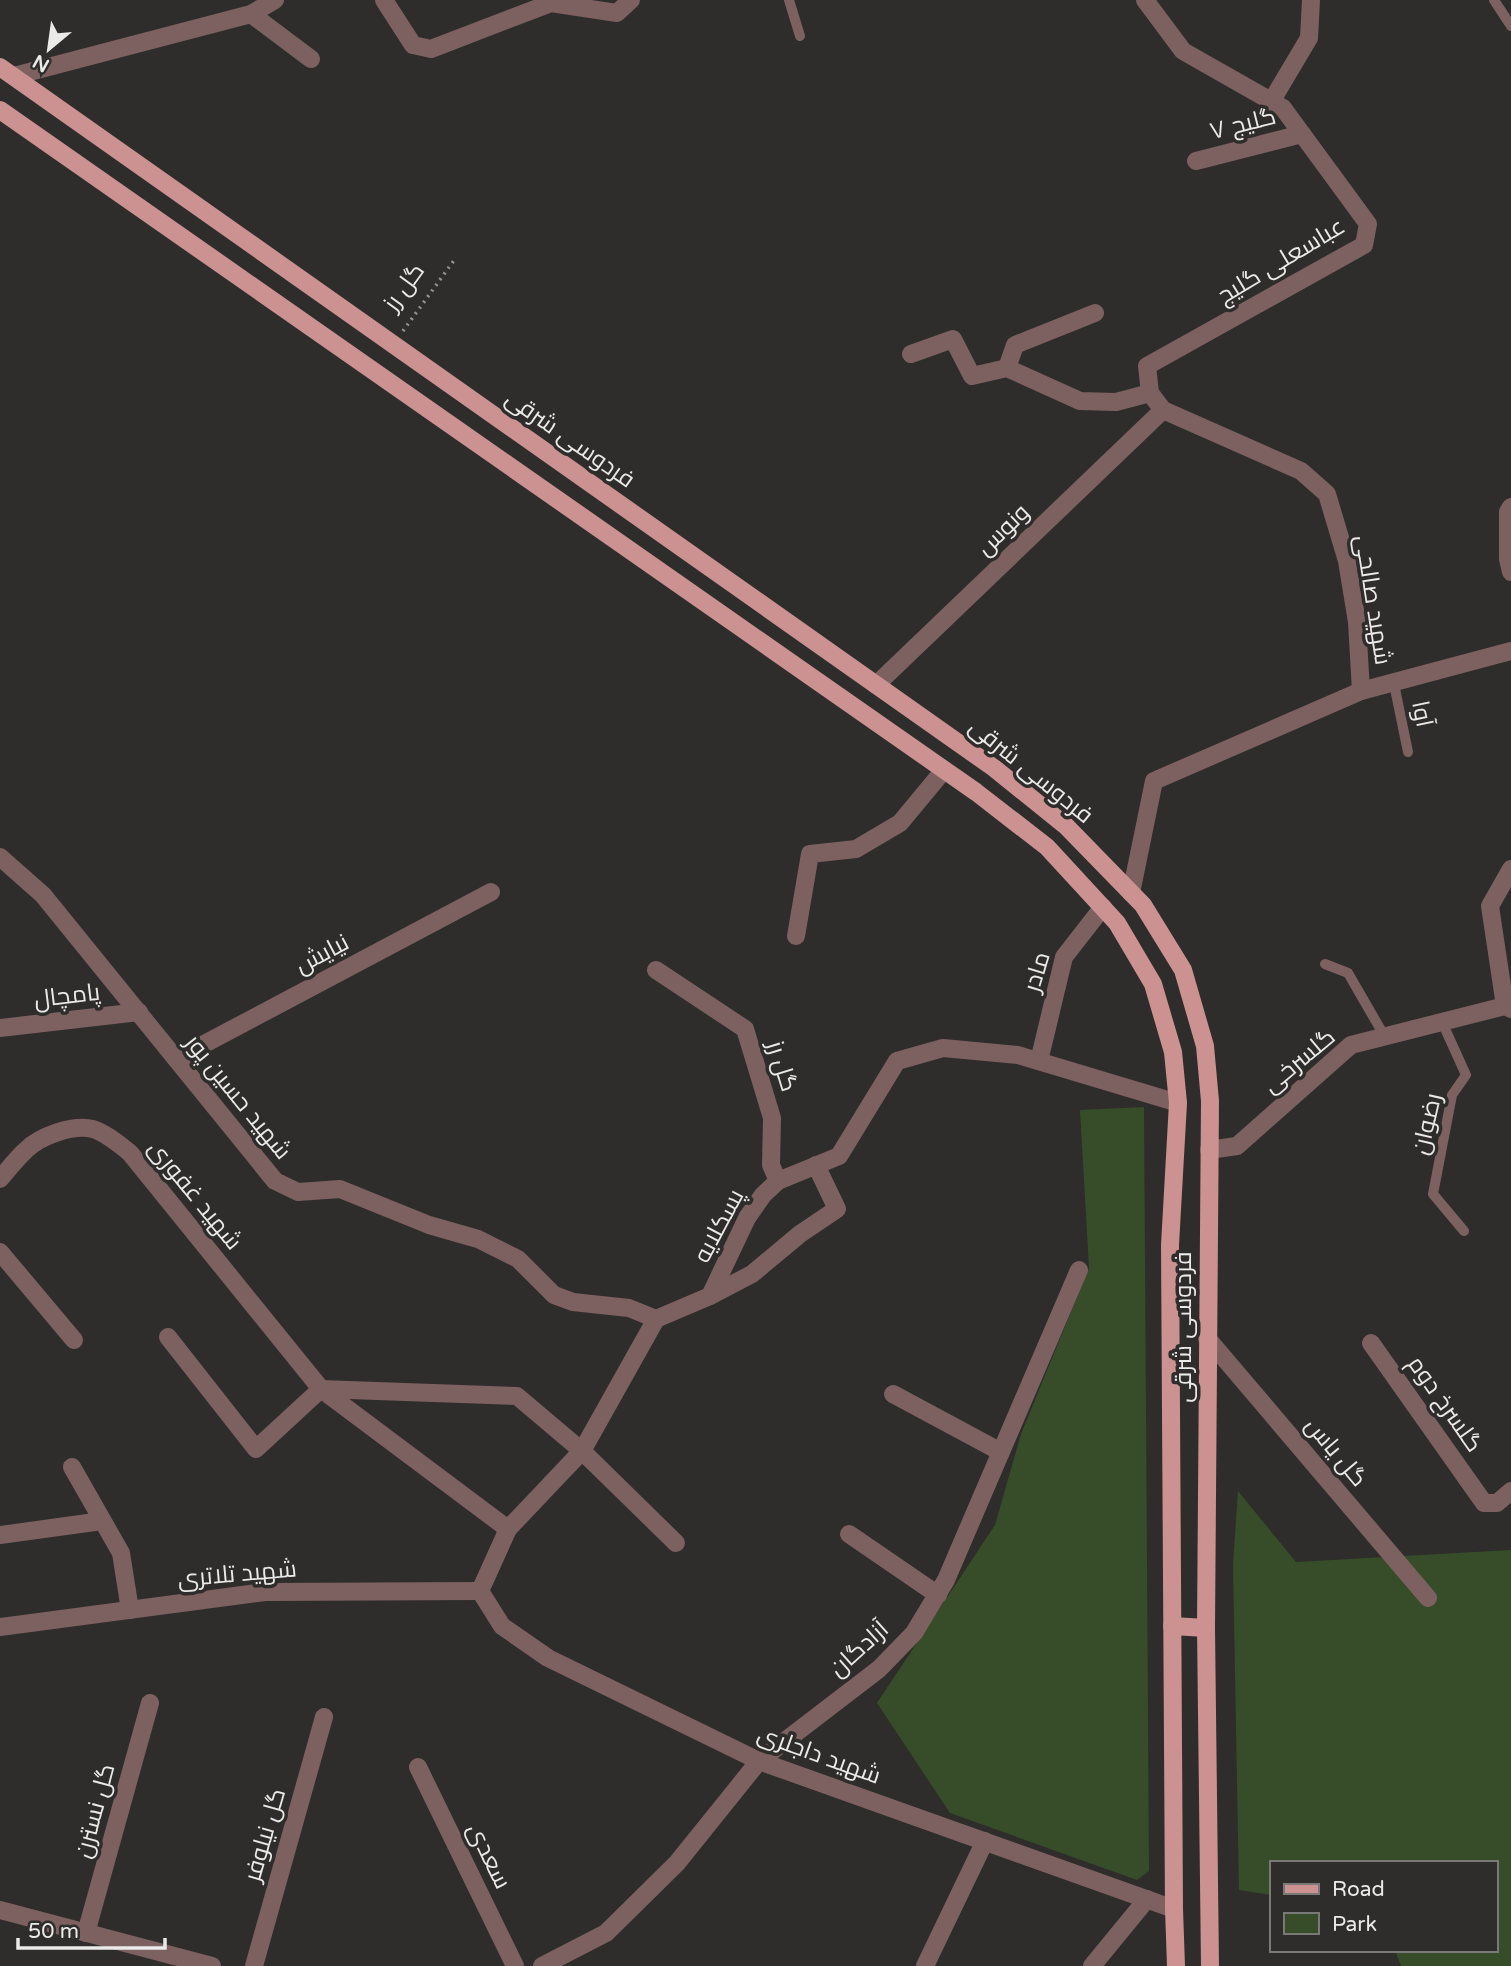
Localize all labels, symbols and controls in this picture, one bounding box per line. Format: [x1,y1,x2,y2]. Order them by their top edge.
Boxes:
north arrow [14,14,84,84]
text: N [29,50,53,76]
street label: گلیج ۷ [1207,102,1279,147]
street label: عباسعلی گلیج [1212,211,1351,311]
street label: گل رز [376,258,431,318]
street label: فردوسی شرقی [500,384,640,494]
street label: ونوس [970,498,1036,562]
street label: شهید صالحی [1348,533,1398,667]
street label: آوا [1405,698,1439,730]
street label: فردوسی شرقی [963,712,1099,830]
street label: نیایش [290,928,354,980]
street label: مادر [1017,948,1057,997]
street label: پامچال [32,977,102,1015]
street label: گلسرخی [1257,1022,1341,1100]
street label: شهید حسین پور [177,1027,297,1166]
street label: گل رز [760,1035,803,1095]
street label: رضوان [1406,1090,1448,1158]
street label: شهید غفوری [142,1134,248,1256]
street label: پسکلایه [688,1184,752,1268]
street label: فردوسی شرقی [1169,1251,1198,1403]
street label: گلسرخ دوم [1401,1350,1489,1458]
street label: گل یاس [1299,1411,1373,1493]
street label: شهید تلاتری [176,1554,298,1594]
street label: آزادگان [823,1614,895,1683]
street label: شهید داجلری [753,1719,885,1791]
street label: گل نسترن [69,1761,121,1861]
street label: گل نیلوفر [237,1785,292,1887]
street label: سعدی [461,1818,517,1894]
legend [1270,1861,1497,1952]
text: Road [1332,1877,1385,1902]
scale bar [18,1906,164,1950]
text: Park [1332,1912,1377,1937]
text: 50 m [28,1919,79,1944]

